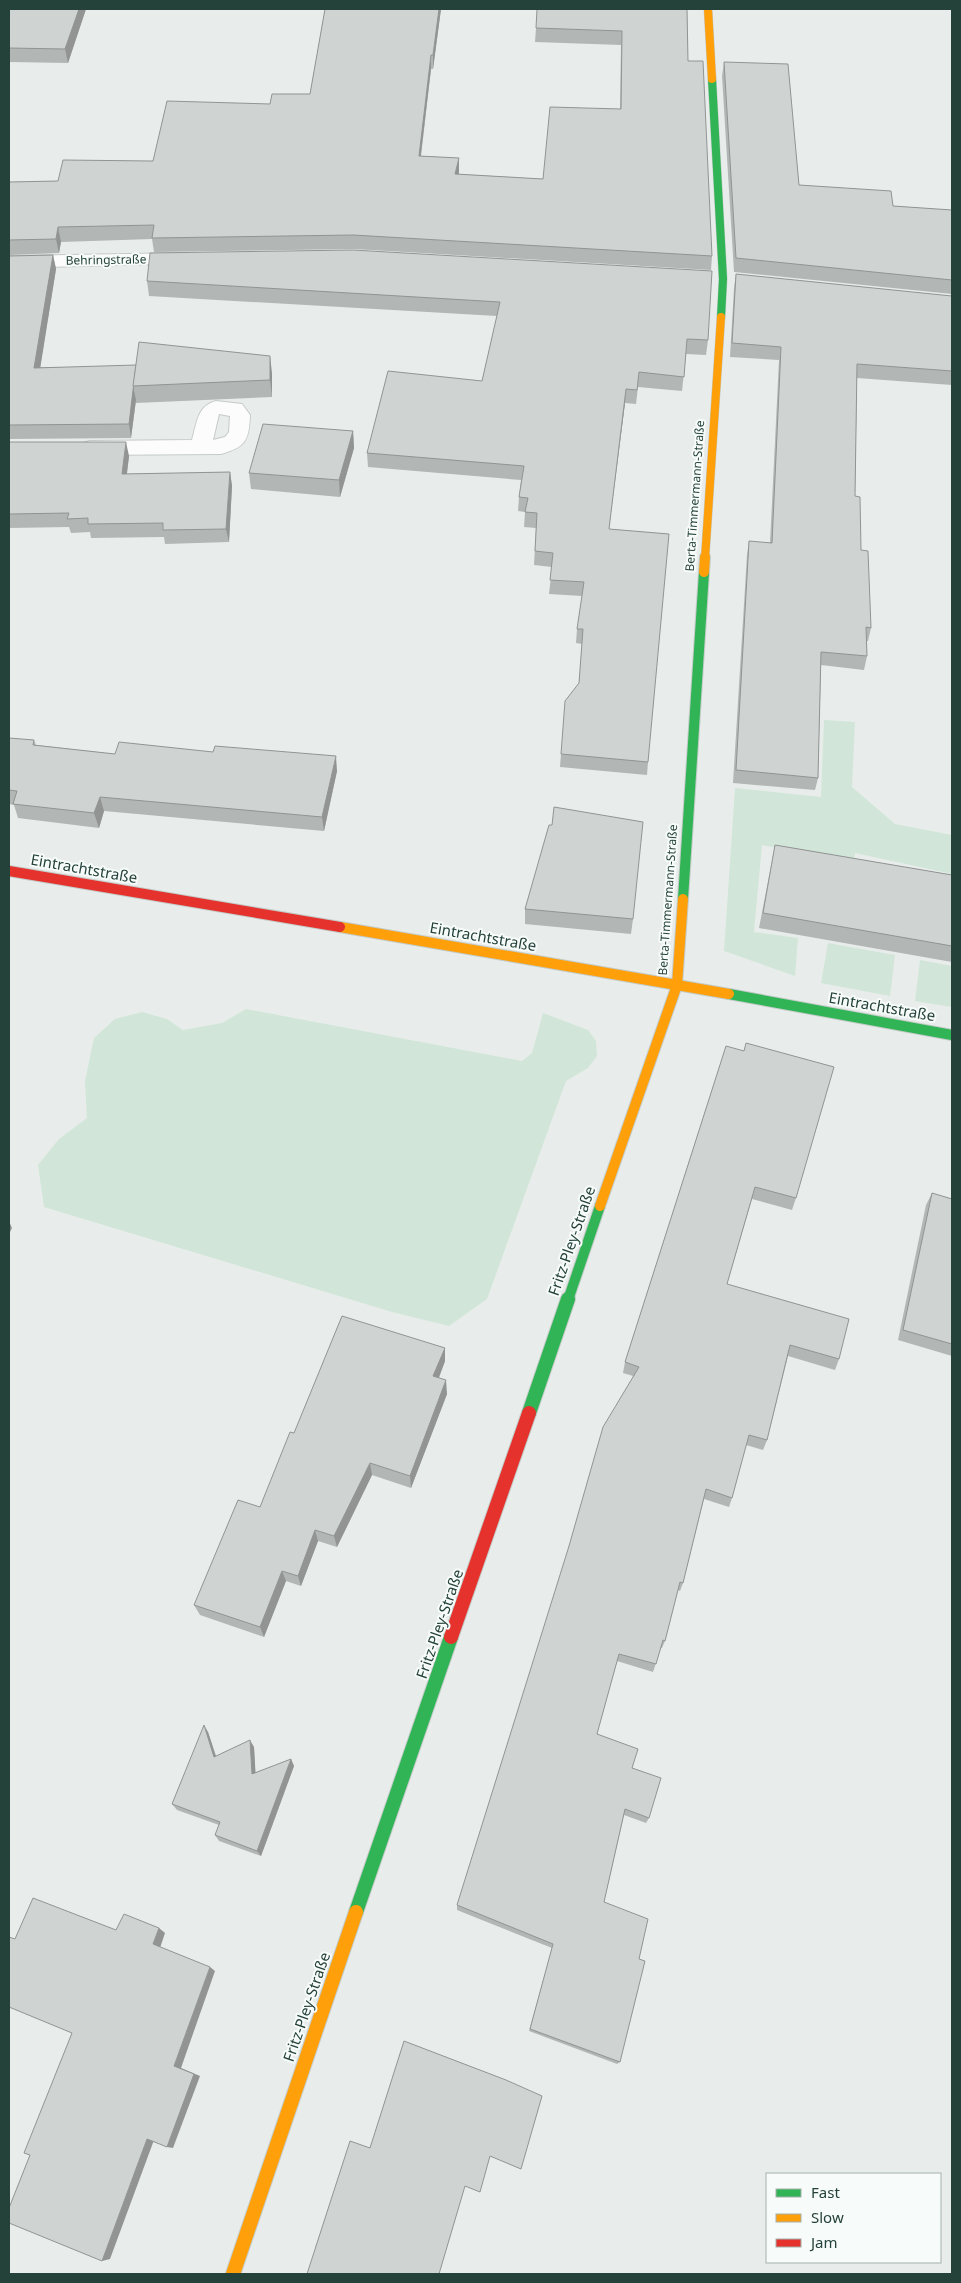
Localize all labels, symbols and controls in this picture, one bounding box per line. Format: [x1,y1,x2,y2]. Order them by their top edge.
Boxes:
street label: Behringstraße [65,250,147,269]
street label: Berta-Timmermann-Straße [681,420,708,572]
street label: Berta-Timmermann-Straße [654,824,681,976]
street label: Eintrachtstraße [29,849,139,887]
street label: Eintrachtstraße [428,917,538,955]
street label: Eintrachtstraße [827,987,937,1025]
street label: Fritz-Pley-Straße [543,1183,599,1298]
street label: Fritz-Pley-Straße [411,1566,467,1681]
street label: Fritz-Pley-Straße [278,1949,334,2064]
legend [766,2173,941,2263]
text: Fast [811,2182,840,2202]
text: Slow [811,2207,844,2227]
text: Jam [809,2232,838,2252]

